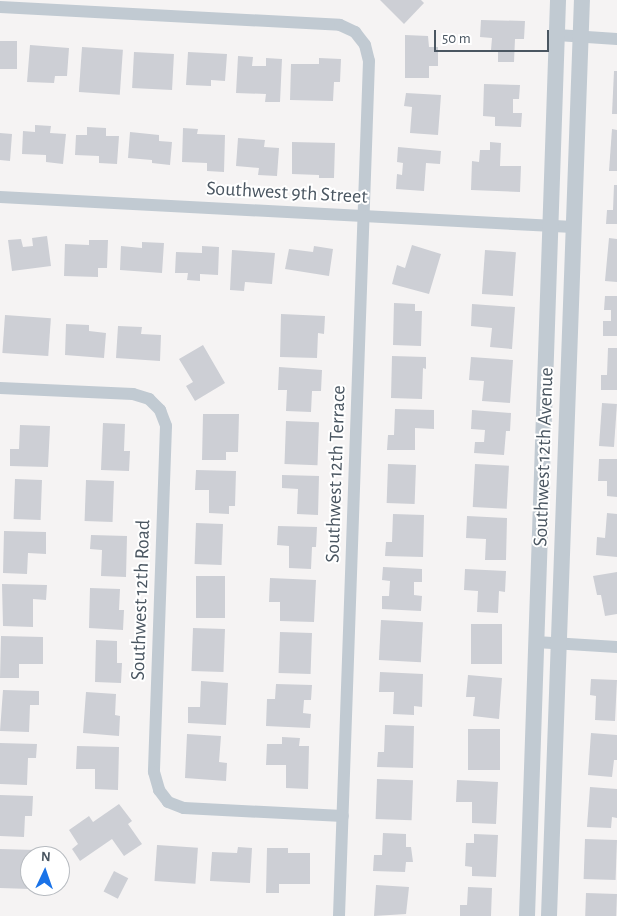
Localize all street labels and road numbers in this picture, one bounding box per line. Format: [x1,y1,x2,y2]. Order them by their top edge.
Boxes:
street label: Southwest 9th Street [206,177,368,209]
street label: Southwest 12th Avenue [529,367,559,547]
street label: Southwest 12th Terrace [321,385,351,563]
street label: Southwest 12th Road [126,519,156,681]

